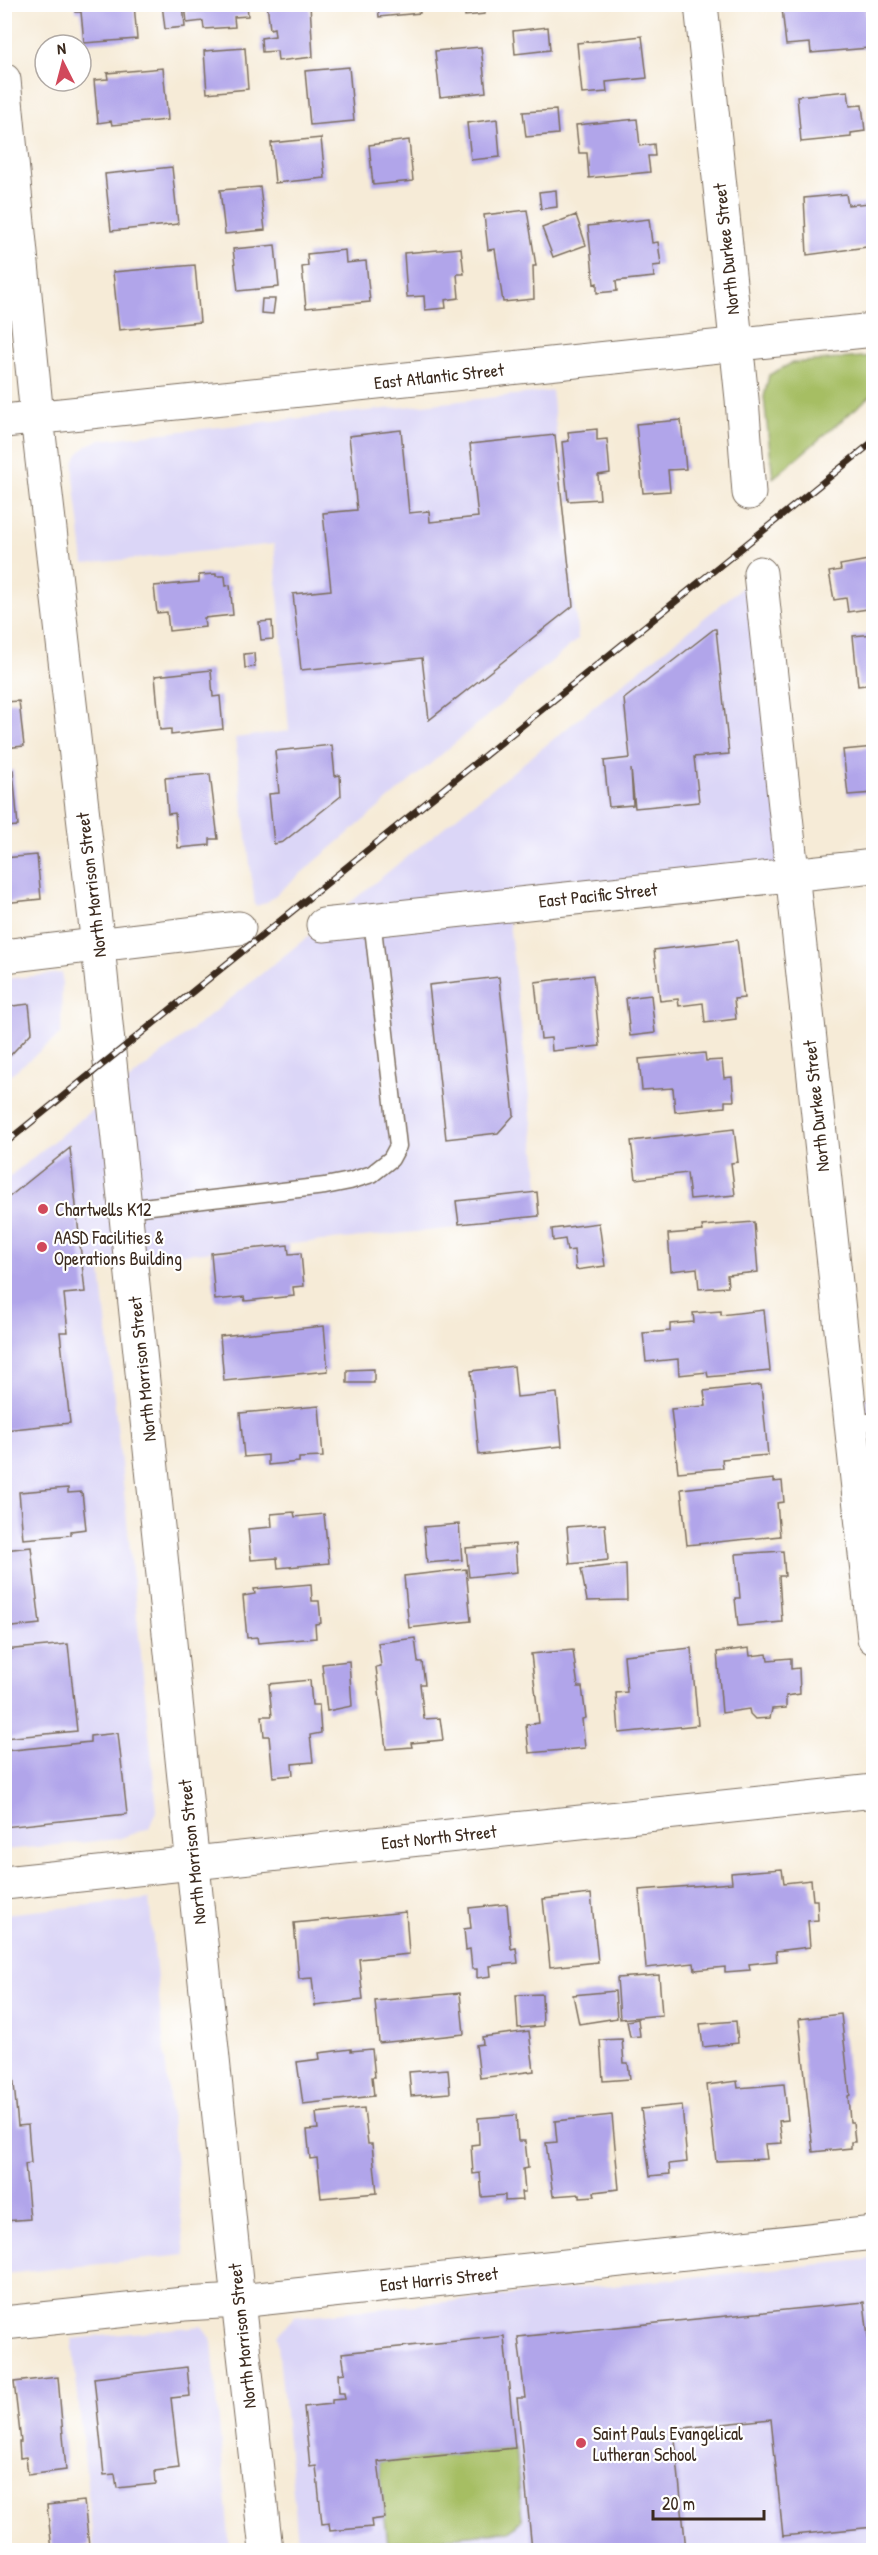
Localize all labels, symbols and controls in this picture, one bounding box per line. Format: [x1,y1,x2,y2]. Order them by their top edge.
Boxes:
north arrow [33,33,93,93]
text: N [56,37,67,59]
street label: North Durkee Street [707,181,745,316]
street label: East Atlantic Street [373,357,506,395]
street label: North Morrison Street [70,810,112,959]
street label: East Pacific Street [537,876,659,914]
street label: North Durkee Street [797,1038,835,1173]
place label: Chartwells K12 [55,1197,152,1222]
marker: Chartwells K12 [36,1202,50,1216]
place label: AASD Facilities & Operations Building [54,1225,182,1271]
marker: AASD Facilities & Operations Building [35,1240,49,1254]
street label: North Morrison Street [122,1294,162,1443]
street label: North Morrison Street [172,1777,212,1926]
street label: East North Street [380,1818,499,1855]
street label: East Harris Street [379,2260,500,2298]
street label: North Morrison Street [222,2261,262,2410]
place label: Saint Pauls Evangelical Lutheran School [593,2421,743,2467]
marker: Saint Pauls Evangelical Lutheran School [574,2436,588,2450]
scale bar [653,2483,764,2521]
text: 20 m [662,2491,695,2516]

